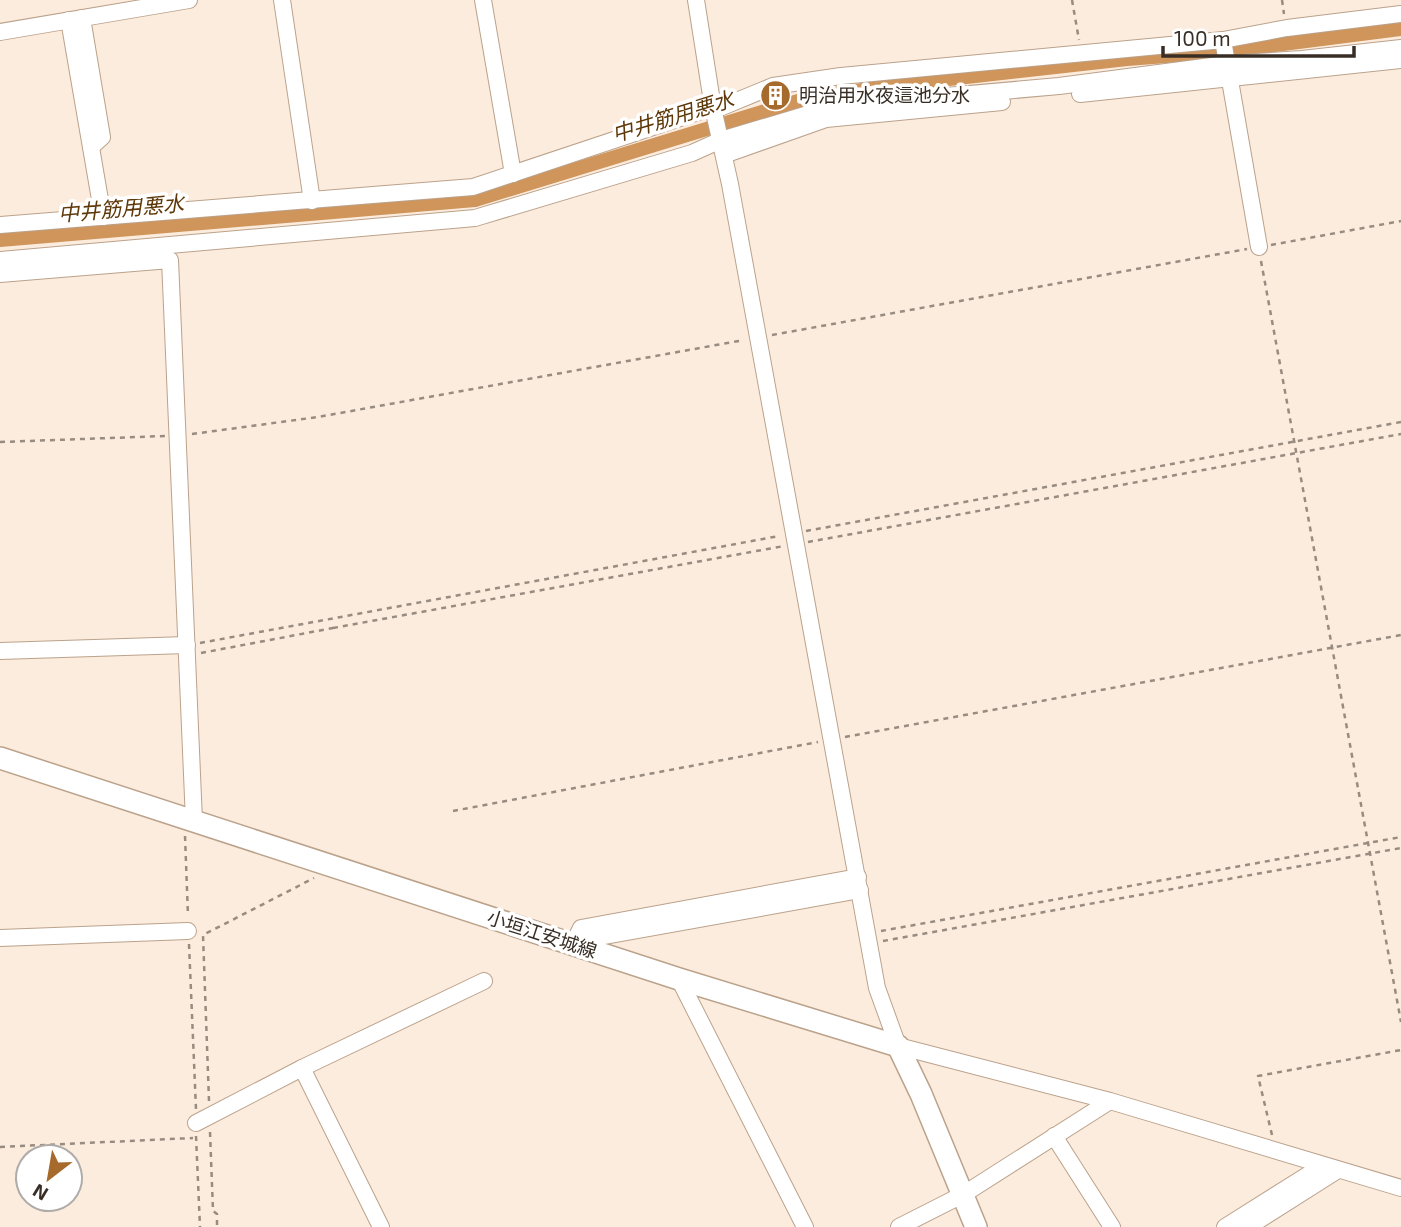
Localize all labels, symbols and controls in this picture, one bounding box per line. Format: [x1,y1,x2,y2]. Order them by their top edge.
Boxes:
scale bar [1163,14,1354,58]
text: 100 m [1174,25,1231,50]
building icon: 明治用水夜這池分水 [759,78,793,112]
place label: 明治用水夜這池分水 [799,83,970,106]
water label: 中井筋用悪水 [609,85,738,146]
water label: 中井筋用悪水 [57,189,187,225]
street label: 小垣江安城線 [484,905,600,962]
north arrow [14,1143,84,1213]
text: N [28,1180,52,1206]

